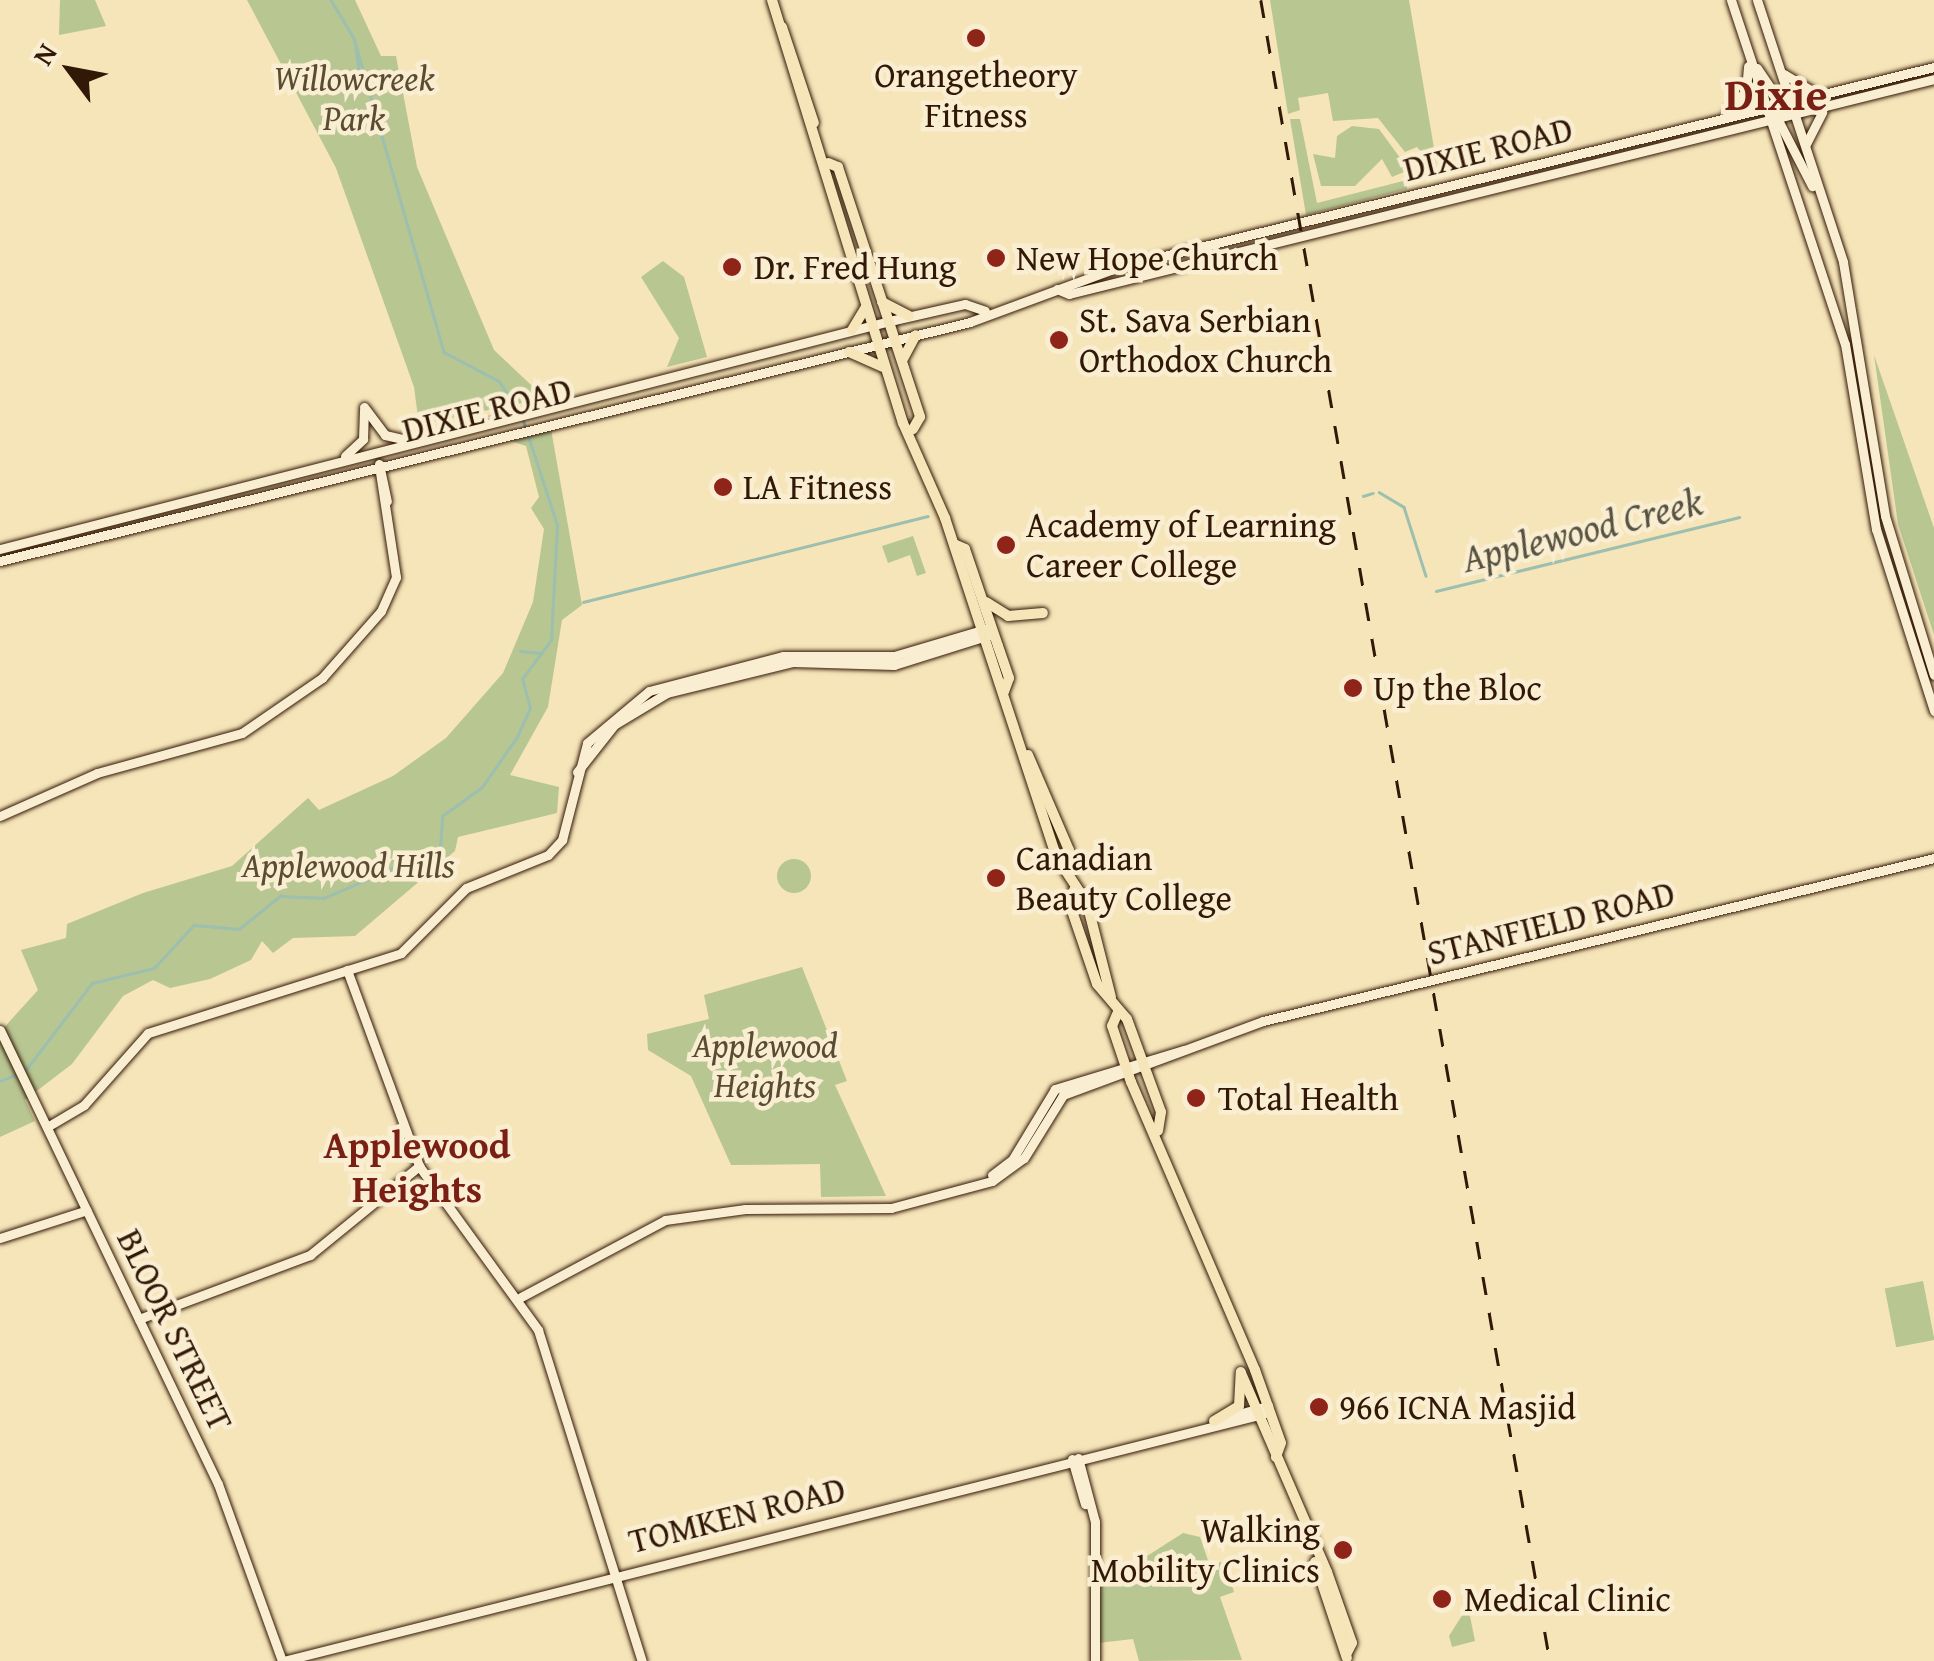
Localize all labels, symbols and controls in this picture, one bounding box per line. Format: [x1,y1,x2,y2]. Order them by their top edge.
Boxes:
north arrow [20,20,120,120]
marker: Orangetheory Fitness [965,27,987,49]
text: N [22,35,66,73]
place label: Orangetheory Fitness [874,54,1078,136]
park label: Willowcreek Park [274,57,434,139]
district label: Dixie [1724,67,1828,121]
street label: DIXIE ROAD [1399,108,1577,190]
place label: New Hope Church [1016,237,1278,279]
place label: Dr. Fred Hung [754,246,956,288]
marker: New Hope Church [985,247,1007,269]
marker: Dr. Fred Hung [719,254,745,280]
place label: St. Sava Serbian Orthodox Church [1079,299,1332,381]
marker: St. Sava Serbian Orthodox Church [1048,329,1070,351]
street label: DIXIE ROAD [398,369,576,451]
place label: LA Fitness [743,466,892,508]
marker: LA Fitness [712,476,734,498]
water label: Applewood Creek [1457,478,1707,582]
place label: Academy of Learning Career College [1026,504,1336,586]
marker: Academy of Learning Career College [995,534,1017,556]
place label: Up the Bloc [1373,667,1542,709]
marker: Up the Bloc [1342,677,1364,699]
place label: Canadian Beauty College [1016,837,1232,919]
park label: Applewood Hills [242,844,454,886]
marker: Canadian Beauty College [985,867,1007,889]
street label: STANFIELD ROAD [1423,872,1679,974]
park label: Applewood Heights [692,1024,838,1106]
place label: Total Health [1218,1077,1399,1119]
marker: Total Health [1183,1085,1209,1111]
district label: Applewood Heights [323,1122,511,1212]
street label: BLOOR STREET [108,1222,242,1438]
place label: 966 ICNA Masjid [1339,1386,1576,1428]
marker: 966 ICNA Masjid [1308,1396,1330,1418]
street label: TOMKEN ROAD [624,1468,850,1562]
place label: Walking Mobility Clinics [1091,1509,1320,1591]
marker: Walking Mobility Clinics [1330,1537,1356,1563]
place label: Medical Clinic [1464,1578,1671,1620]
marker: Medical Clinic [1429,1586,1455,1612]

